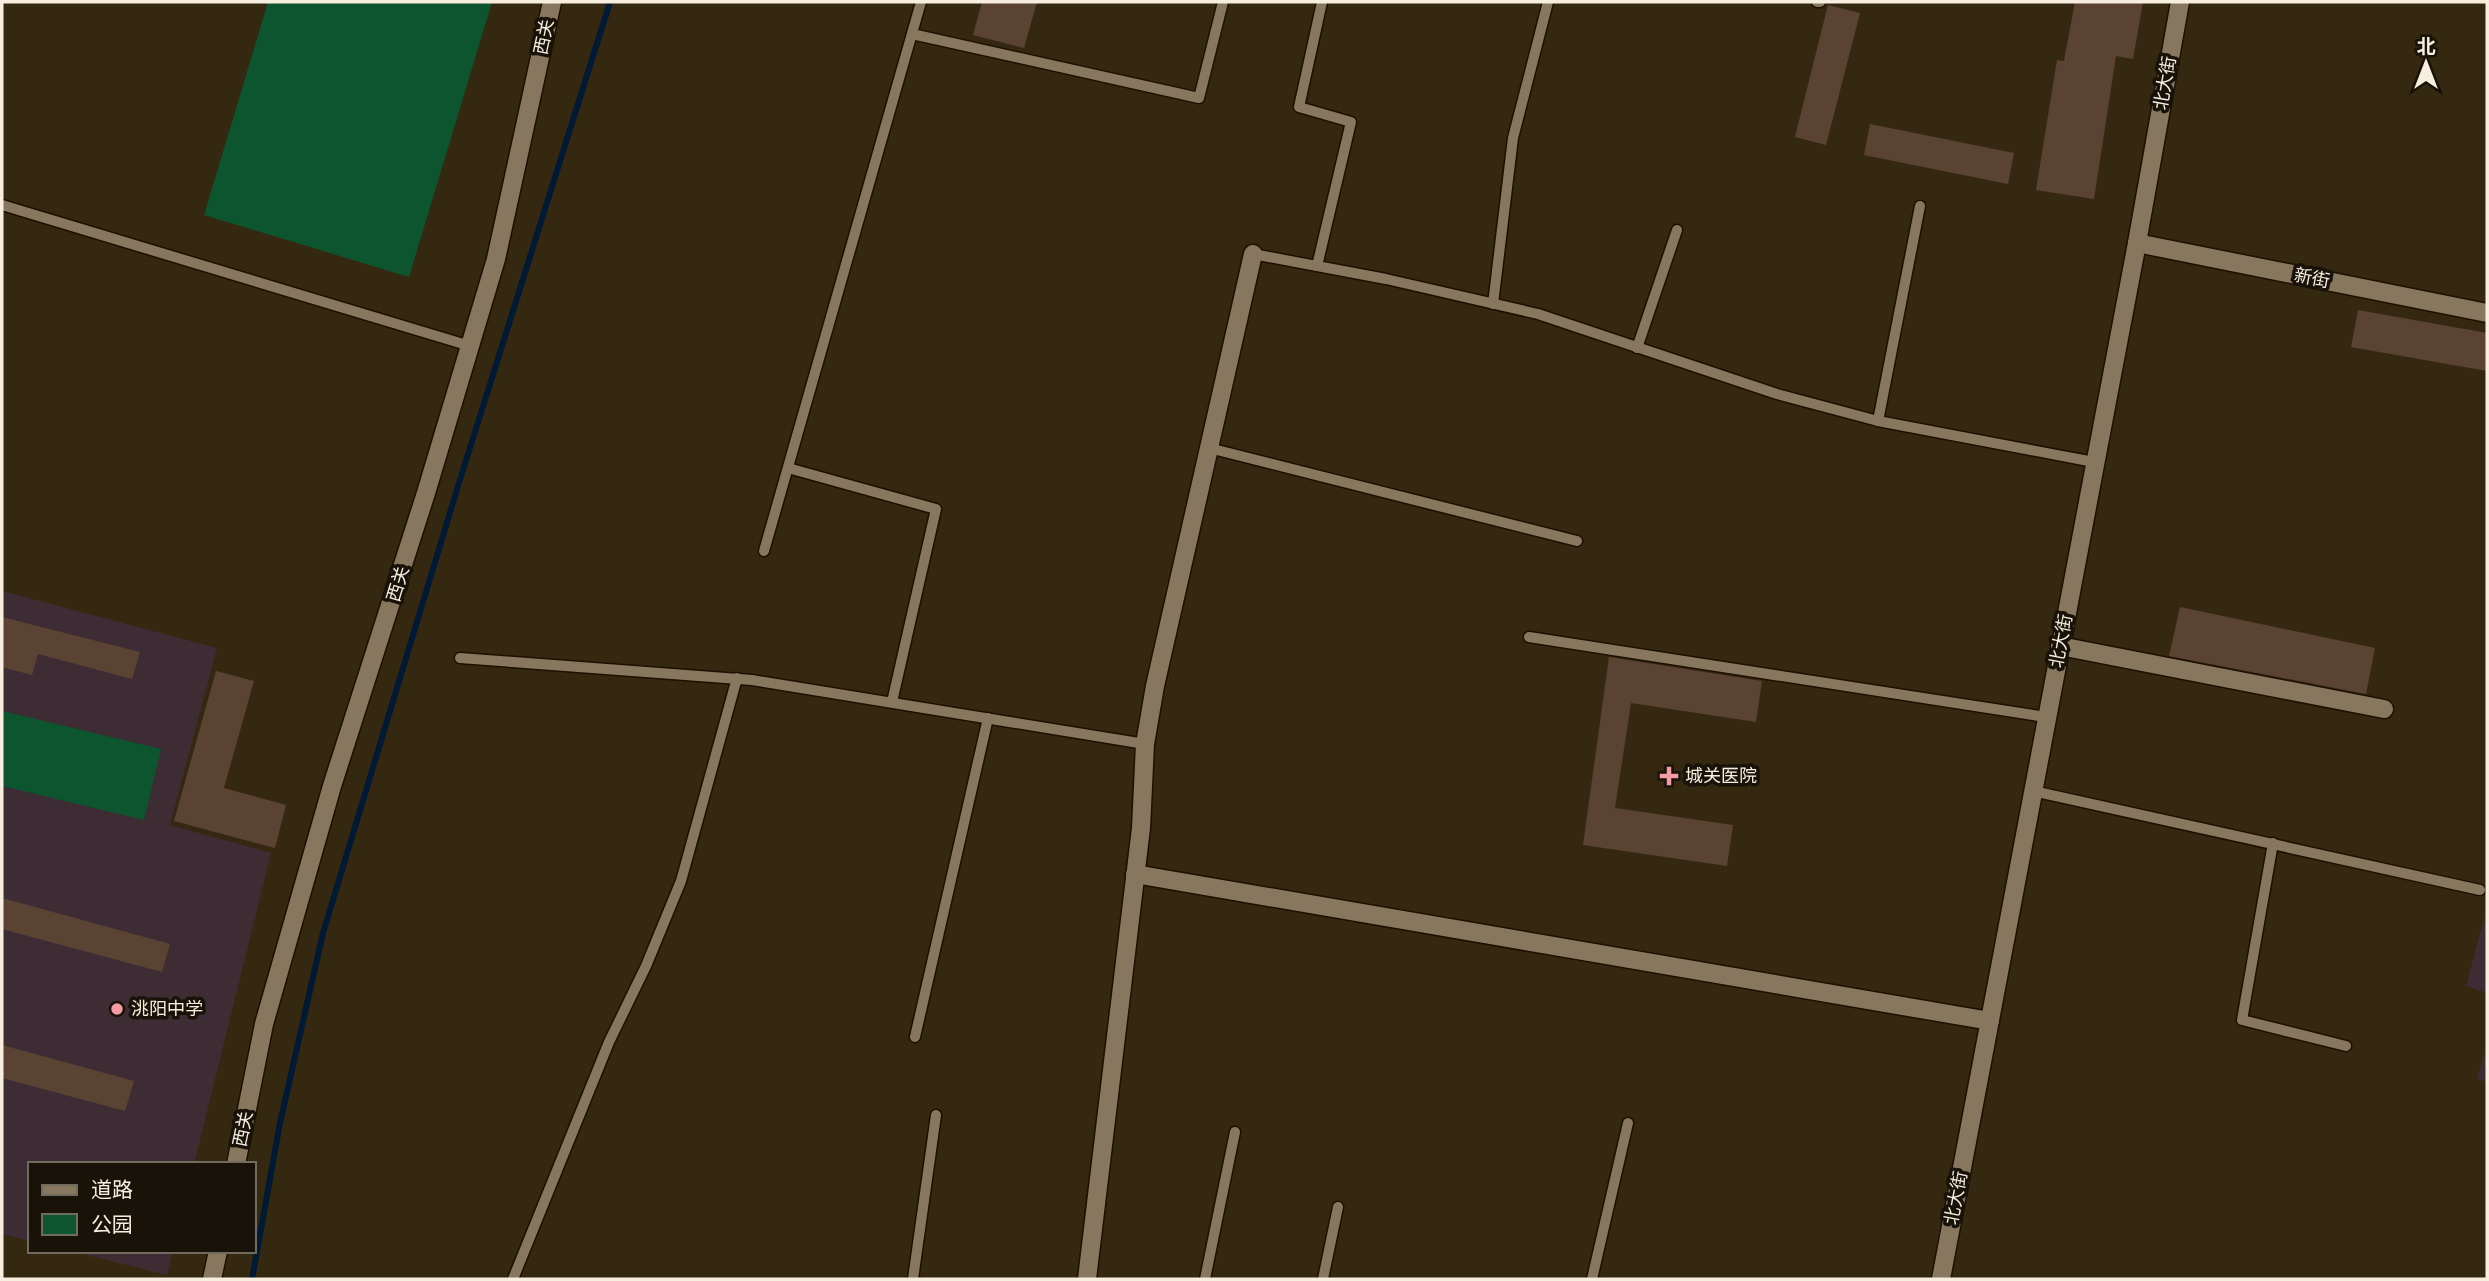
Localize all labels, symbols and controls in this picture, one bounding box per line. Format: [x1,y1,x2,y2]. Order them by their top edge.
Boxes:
street label: 西关 [529,17,559,57]
north arrow [2391,28,2461,98]
text: 北 [2416,35,2436,58]
street label: 北大街 [2149,55,2181,111]
street label: 新街 [2292,264,2332,292]
street label: 西关 [382,564,414,604]
street label: 北大街 [2045,612,2077,670]
place label: 城关医院 [1685,765,1757,787]
marker: 城关医院 [1659,766,1679,786]
place label: 洮阳中学 [131,998,203,1020]
marker: 洮阳中学 [109,1001,125,1017]
street label: 西关 [228,1109,258,1149]
legend [28,1162,256,1253]
street label: 北大街 [1940,1169,1972,1227]
text: 道路 [91,1177,133,1203]
text: 公园 [91,1212,133,1238]

